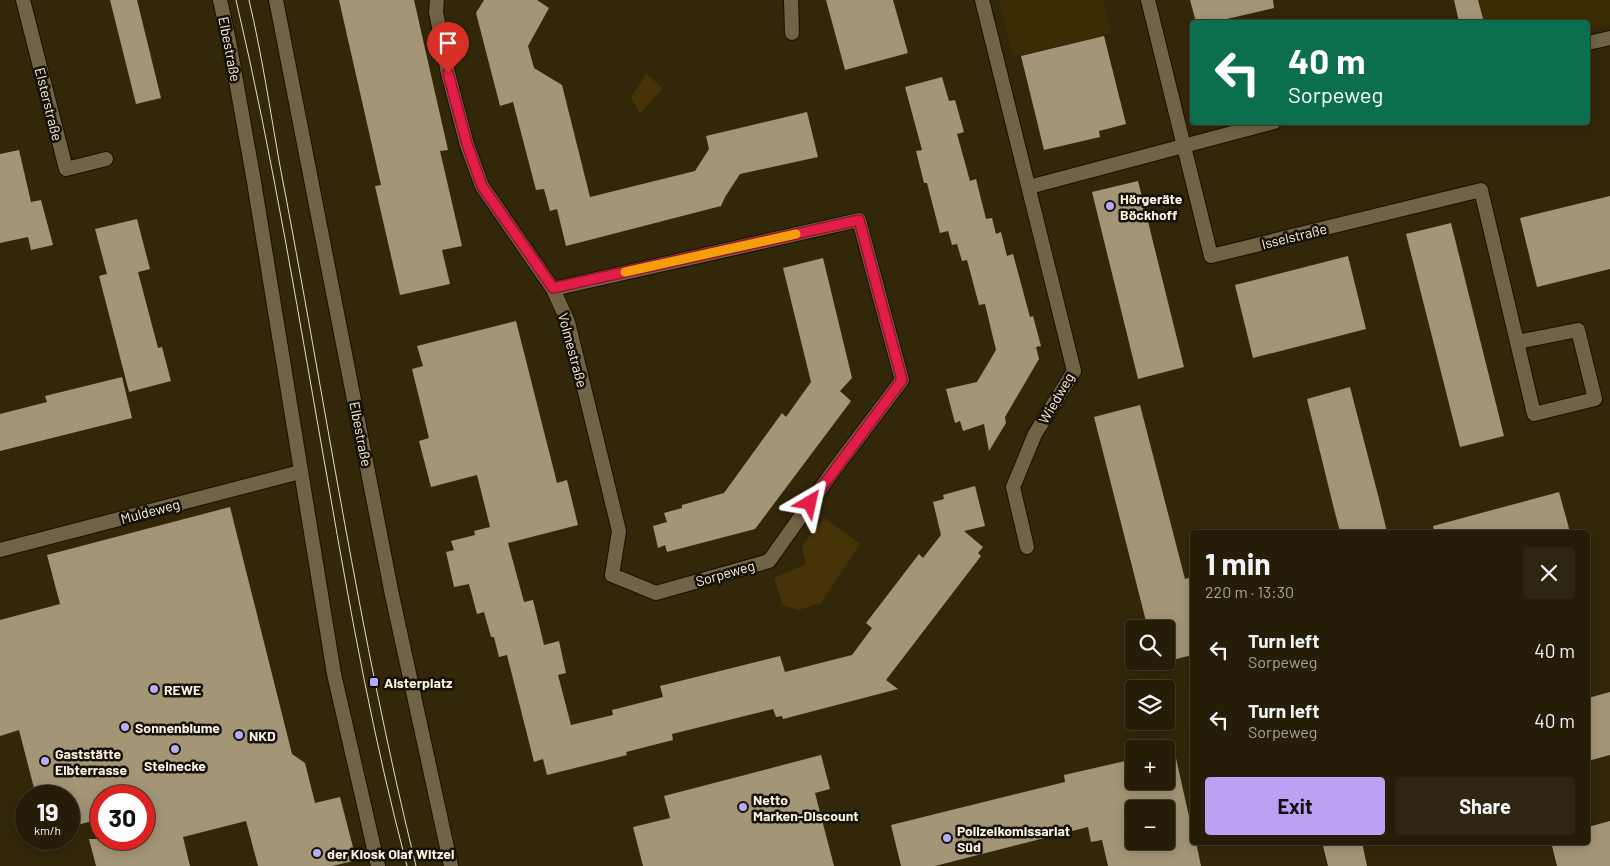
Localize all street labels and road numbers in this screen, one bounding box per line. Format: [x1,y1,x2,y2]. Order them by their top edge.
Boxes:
street label: Elbestraße [215,15,245,83]
street label: Elsterstraße [32,65,66,143]
street label: Isselstraße [1259,220,1329,252]
street label: Volmestraße [555,311,591,389]
street label: Wiedweg [1035,370,1077,426]
street label: Elbestraße [346,400,376,468]
street label: Muldeweg [119,495,181,527]
street label: Sorpeweg [694,556,756,590]

